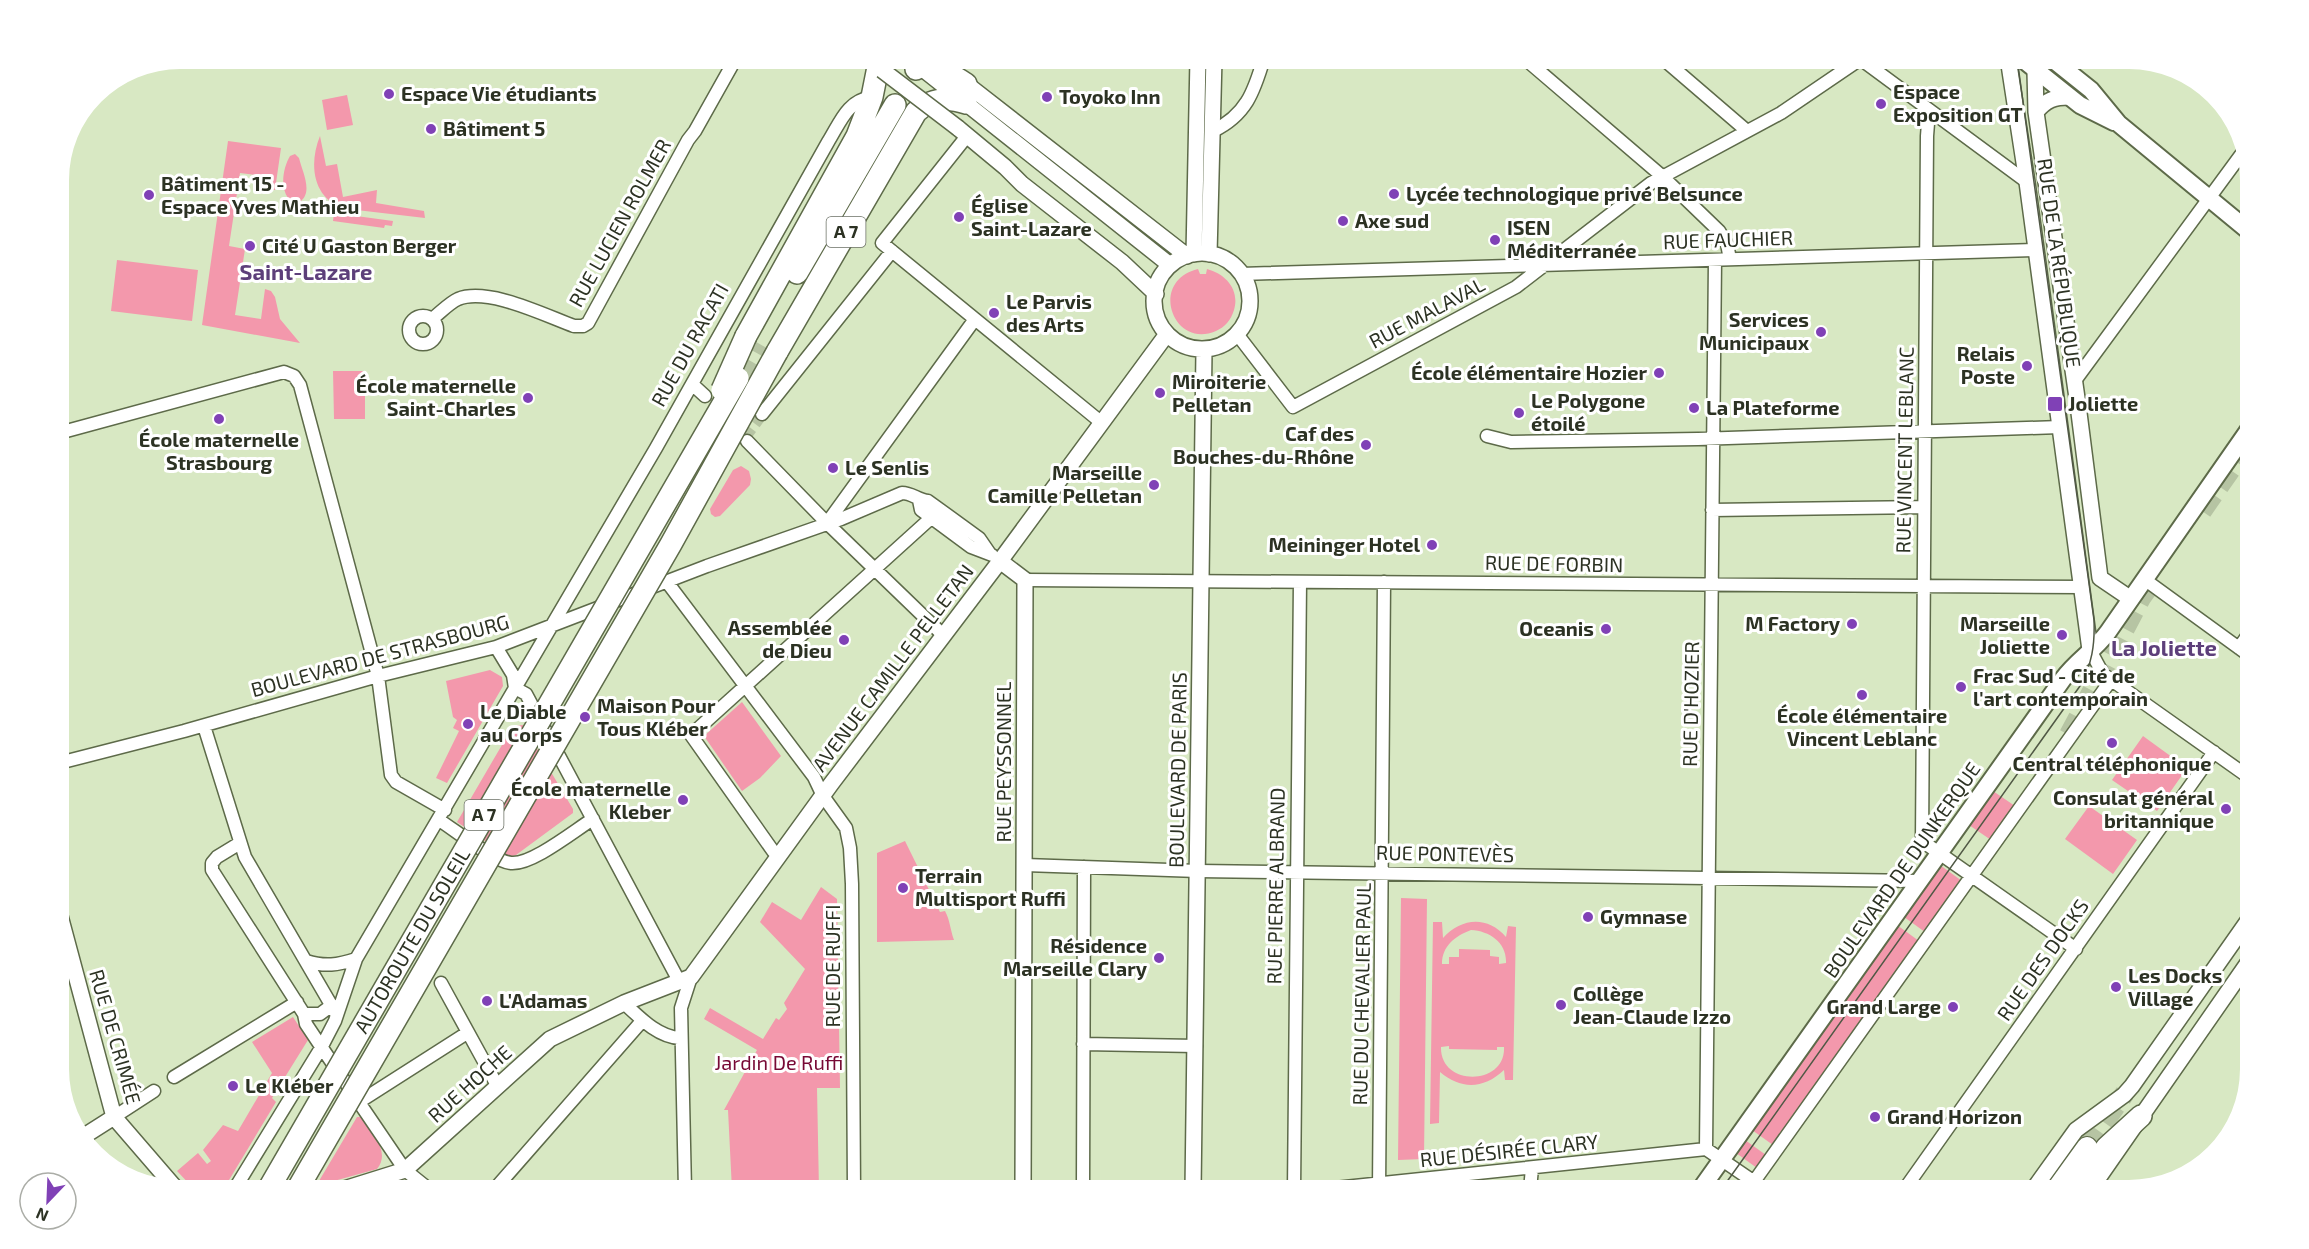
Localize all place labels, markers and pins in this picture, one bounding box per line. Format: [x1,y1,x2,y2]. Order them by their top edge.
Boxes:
place label: Espace Exposition GT [1893,79,2023,126]
place label: Espace Vie étudiants [401,81,597,105]
place label: Toyoko Inn [1059,84,1160,109]
marker: Espace Vie étudiants [382,87,396,101]
marker: Toyoko Inn [1040,90,1054,104]
marker: Espace Exposition GT [1874,97,1888,111]
place label: Bâtiment 5 [443,116,545,140]
marker: Bâtiment 5 [424,122,438,136]
place label: Bâtiment 15 - Espace Yves Mathieu [161,171,359,218]
place label: Lycée technologique privé Belsunce [1406,181,1743,206]
marker: Lycée technologique privé Belsunce [1387,187,1401,201]
marker: Bâtiment 15 - Espace Yves Mathieu [142,188,156,202]
place label: Église Saint-Lazare [971,193,1092,240]
place label: Axe sud [1355,208,1429,232]
marker: Église Saint-Lazare [952,210,966,224]
marker: Axe sud [1336,214,1350,228]
place label: ISEN Méditerranée [1507,215,1637,262]
place label: Cité U Gaston Berger [262,233,457,257]
marker: ISEN Méditerranée [1488,233,1502,247]
marker: Cité U Gaston Berger [243,239,257,253]
place label: Le Parvis des Arts [1006,289,1092,336]
marker: Le Parvis des Arts [987,306,1001,320]
place label: Services Municipaux [1699,307,1810,354]
marker: Services Municipaux [1814,325,1828,339]
place label: Relais Poste [1957,341,2015,388]
marker: Relais Poste [2020,359,2034,373]
place label: École élémentaire Hozier [1411,360,1647,384]
marker: École élémentaire Hozier [1652,366,1666,380]
place label: Miroiterie Pelletan [1172,369,1266,416]
place label: École maternelle Saint-Charles [356,373,516,420]
marker: Miroiterie Pelletan [1153,386,1167,400]
place label: Le Polygone étoilé [1531,388,1645,435]
marker: École maternelle Saint-Charles [521,391,535,405]
place label: Joliette [2068,391,2138,415]
place label: La Plateforme [1706,395,1839,419]
marker: Joliette [2046,395,2064,413]
marker: La Plateforme [1687,401,1701,415]
marker: Le Polygone étoilé [1512,406,1526,420]
marker: École maternelle Strasbourg [212,412,226,426]
place label: Caf des Bouches-du-Rhône [1173,421,1354,468]
place label: École maternelle Strasbourg [139,427,299,474]
marker: Caf des Bouches-du-Rhône [1359,438,1373,452]
place label: Le Senlis [845,455,929,479]
place label: Marseille Camille Pelletan [987,460,1142,507]
marker: Le Senlis [826,461,840,475]
marker: Marseille Camille Pelletan [1147,478,1161,492]
place label: Meininger Hotel [1268,532,1420,556]
marker: Meininger Hotel [1425,538,1439,552]
place label: M Factory [1745,611,1841,636]
place label: Marseille Joliette [1960,611,2050,658]
place label: Assemblée de Dieu [728,615,832,662]
place label: Oceanis [1519,616,1594,640]
marker: M Factory [1845,617,1859,631]
marker: Oceanis [1599,622,1613,636]
marker: Marseille Joliette [2055,628,2069,642]
marker: Assemblée de Dieu [837,633,851,647]
place label: Frac Sud - Cité de l'art contemporain [1973,663,2148,710]
marker: Frac Sud - Cité de l'art contemporain [1954,680,1968,694]
marker: École élémentaire Vincent Leblanc [1855,688,1869,702]
place label: Maison Pour Tous Kléber [597,693,716,740]
place label: Le Diable au Corps [480,699,567,746]
place label: École élémentaire Vincent Leblanc [1777,703,1947,750]
marker: Maison Pour Tous Kléber [578,710,592,724]
marker: Le Diable au Corps [461,717,475,731]
marker: Central téléphonique [2105,736,2119,750]
place label: Central téléphonique [2013,751,2211,775]
place label: École maternelle Kleber [511,776,671,823]
place label: Consulat général britannique [2053,785,2214,832]
marker: École maternelle Kleber [676,793,690,807]
marker: Consulat général britannique [2219,802,2233,816]
place label: Terrain Multisport Ruffi [915,863,1066,910]
marker: Terrain Multisport Ruffi [896,881,910,895]
place label: Gymnase [1600,904,1687,929]
marker: Gymnase [1581,910,1595,924]
place label: Résidence Marseille Clary [1003,933,1148,981]
marker: Résidence Marseille Clary [1152,951,1166,965]
place label: Les Docks Village [2128,963,2222,1010]
marker: Les Docks Village [2109,980,2123,994]
place label: Collège Jean-Claude Izzo [1573,981,1731,1028]
place label: L'Adamas [499,988,587,1012]
marker: L'Adamas [480,994,494,1008]
place label: Grand Large [1826,994,1941,1018]
marker: Collège Jean-Claude Izzo [1554,998,1568,1012]
marker: Grand Large [1946,1000,1960,1014]
place label: Le Kléber [245,1073,334,1097]
marker: Le Kléber [226,1079,240,1093]
place label: Grand Horizon [1887,1104,2022,1128]
marker: Grand Horizon [1868,1110,1882,1124]

